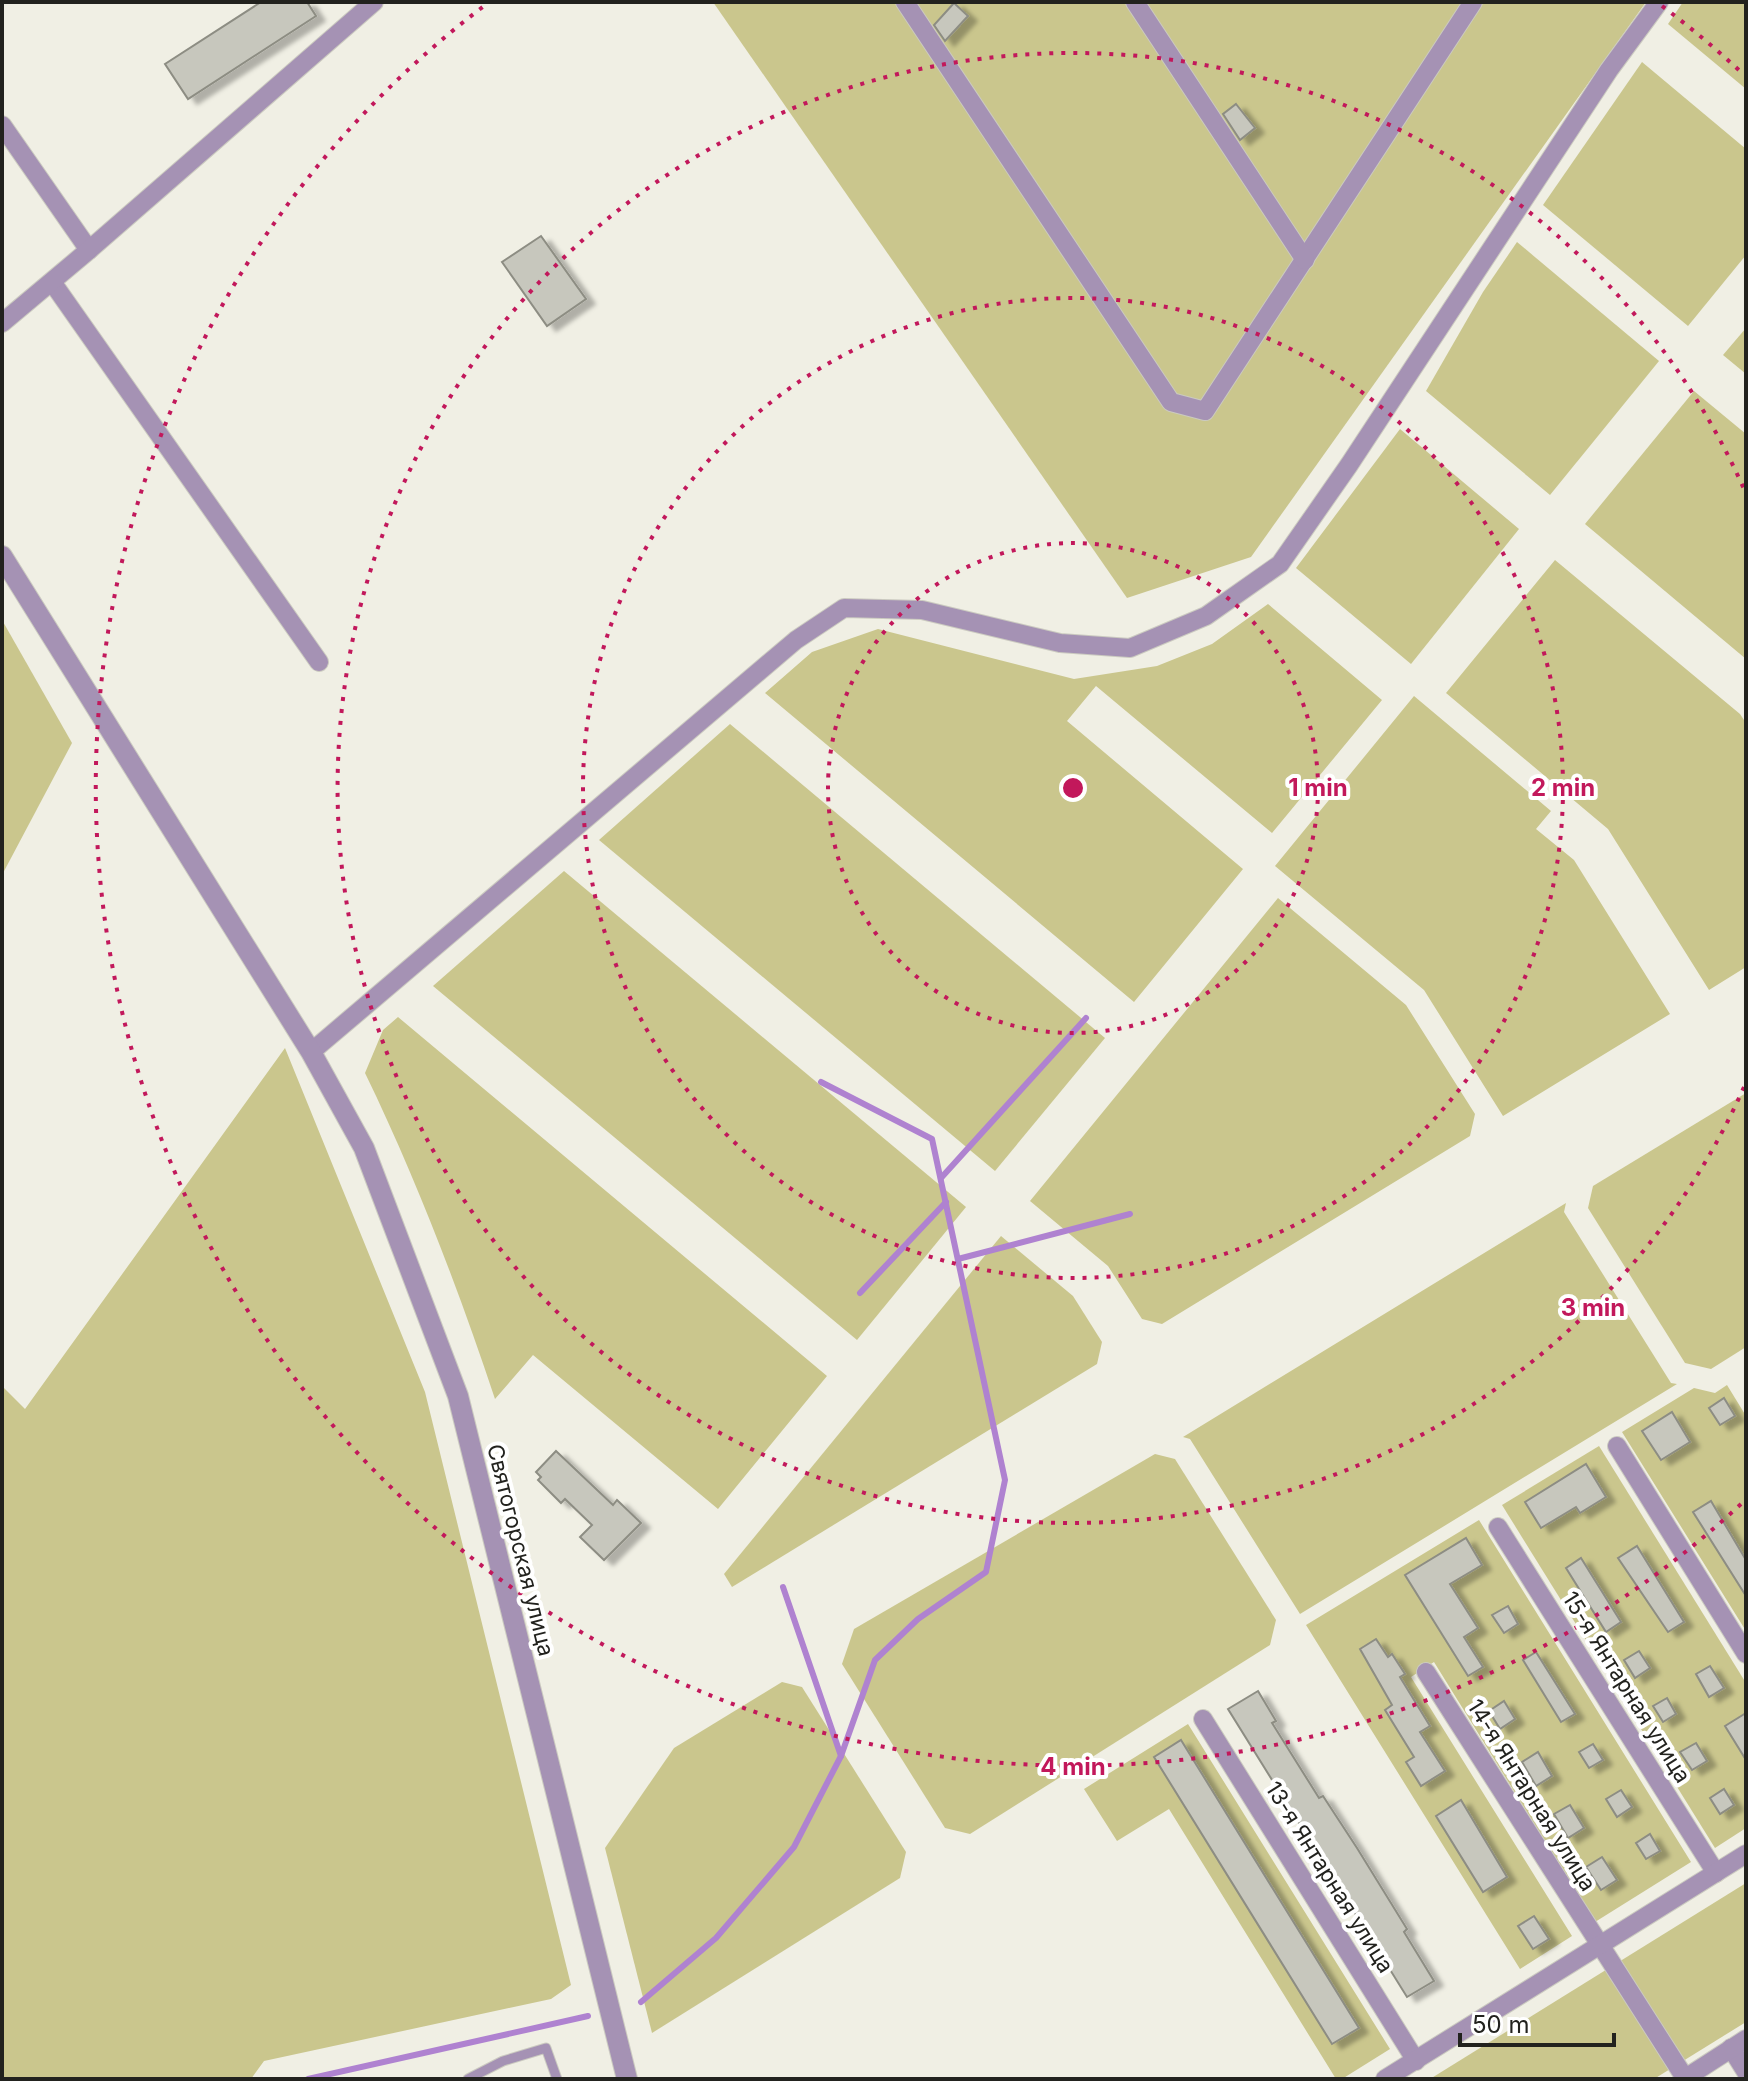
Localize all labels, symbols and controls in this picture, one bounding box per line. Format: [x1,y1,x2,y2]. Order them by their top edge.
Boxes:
text: 1 min [1288,773,1348,802]
text: 2 min [1531,773,1595,802]
centre of rings [1059,774,1087,802]
text: 3 min [1561,1293,1625,1322]
street label: Святогорская улица [482,1441,560,1659]
street label: 15-я Янтарная улица [1558,1587,1696,1787]
street label: 14-я Янтарная улица [1462,1694,1602,1896]
text: 4 min [1040,1752,1106,1781]
street label: 13-я Янтарная улица [1261,1777,1399,1977]
scale bar [1460,1997,1614,2047]
text: 50 m [1472,2010,1530,2039]

